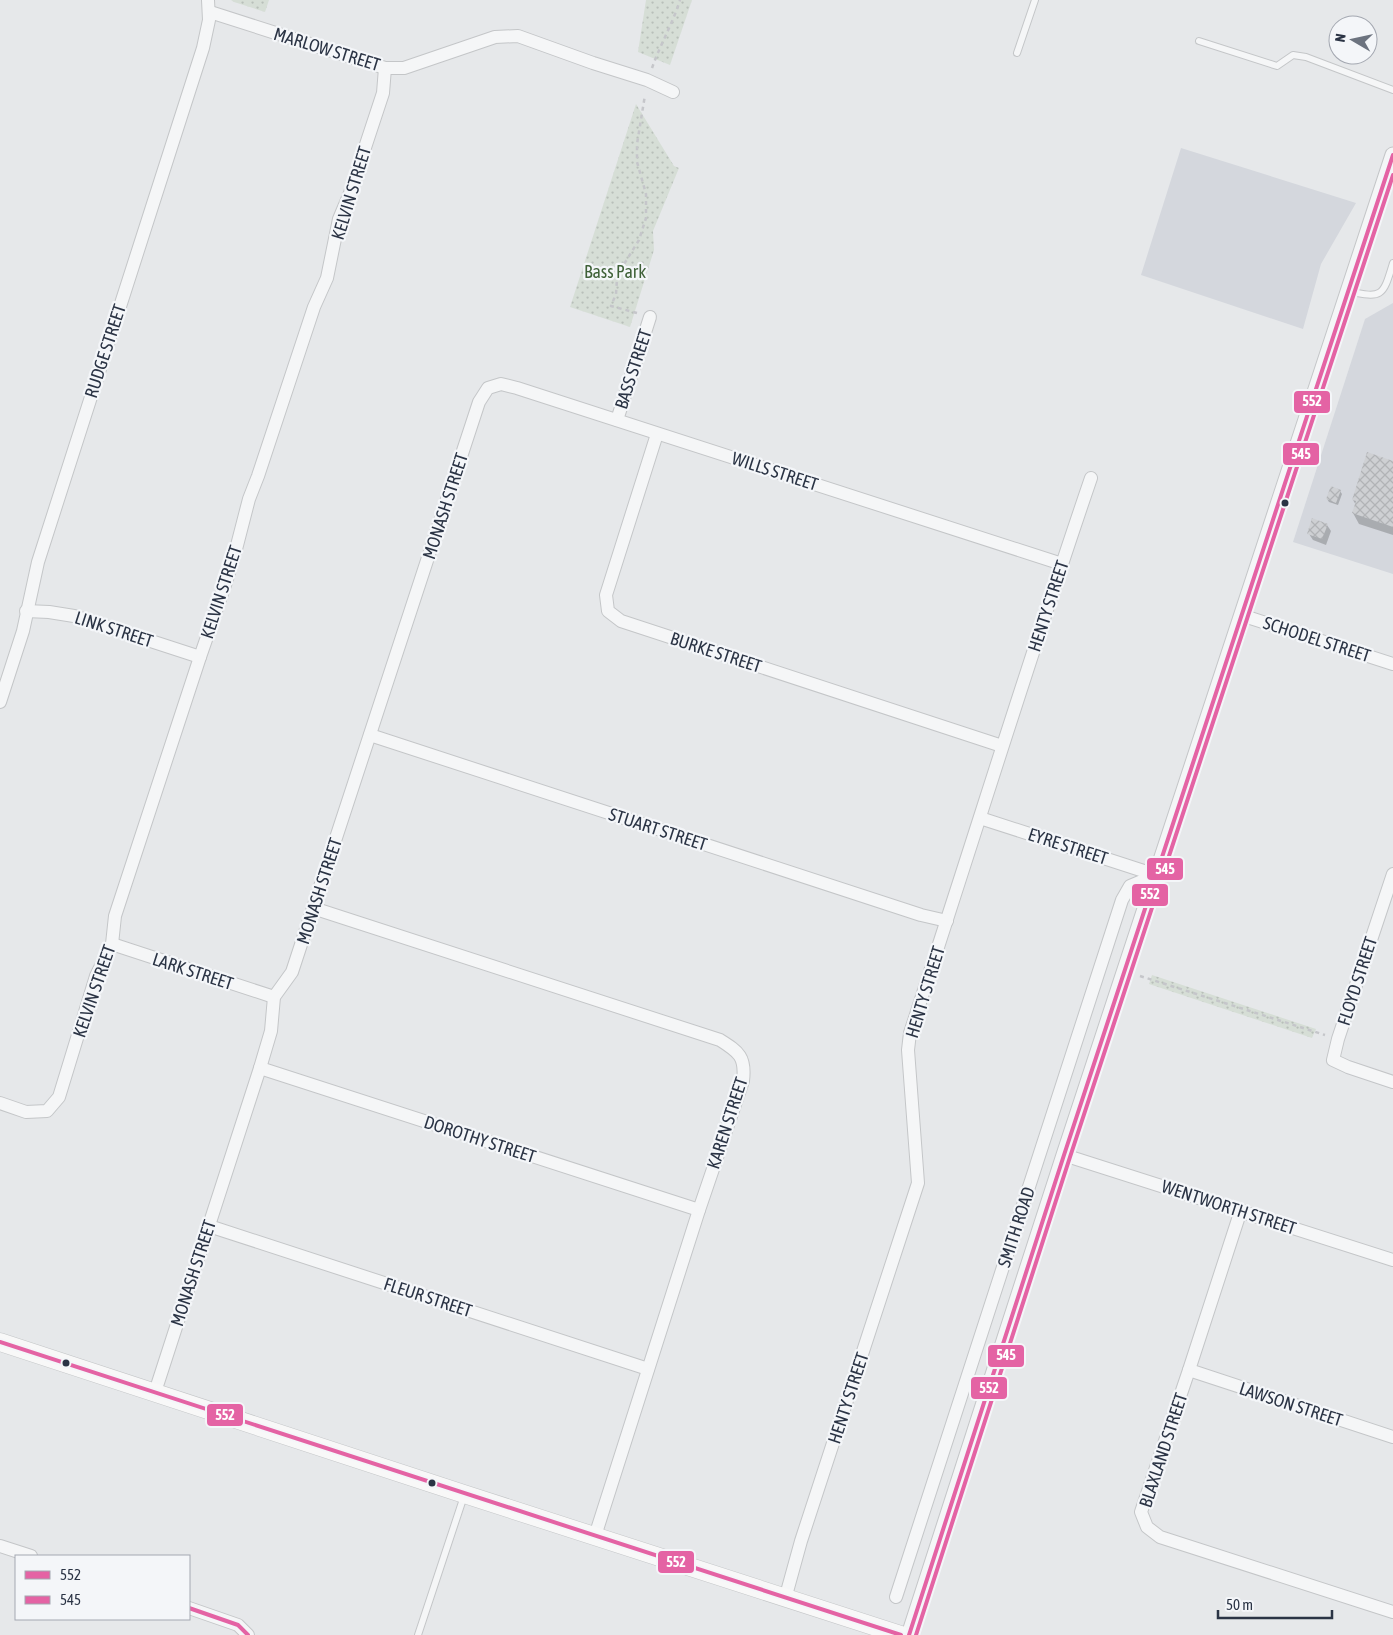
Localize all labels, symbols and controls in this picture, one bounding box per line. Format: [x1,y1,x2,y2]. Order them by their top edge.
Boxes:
north arrow [1328,15,1378,65]
street label: MARLOW STREET [271,23,383,75]
text: N [1332,33,1349,43]
street label: KELVIN STREET [327,144,375,242]
park label: Bass Park [584,261,646,282]
street label: RUDGE STREET [80,302,130,400]
street label: BASS STREET [610,326,656,412]
line badge: 552 [1293,390,1331,414]
text: 552 [1302,393,1322,409]
line badge: 545 [1282,442,1320,466]
text: 545 [1291,446,1311,462]
street label: WILLS STREET [729,447,821,495]
street label: MONASH STREET [418,450,472,562]
unlabelled marker [1280,498,1290,508]
street label: KELVIN STREET [196,543,246,641]
street label: HENTY STREET [1023,558,1073,654]
street label: LINK STREET [72,606,156,652]
street label: SCHODEL STREET [1261,612,1373,666]
street label: BURKE STREET [668,627,764,677]
street label: STUART STREET [606,803,710,855]
street label: EYRE STREET [1026,823,1111,869]
street label: MONASH STREET [292,835,346,947]
line badge: 545 [1146,857,1184,881]
text: 545 [1155,861,1175,877]
line badge: 552 [1131,883,1169,907]
text: 552 [1140,886,1160,902]
street label: FLOYD STREET [1333,934,1381,1028]
street label: KELVIN STREET [68,942,120,1040]
street label: HENTY STREET [901,943,949,1040]
street label: LARK STREET [150,948,236,994]
street label: KAREN STREET [702,1074,752,1171]
street label: DOROTHY STREET [422,1111,539,1167]
street label: WENTWORTH STREET [1159,1175,1299,1239]
street label: SMITH ROAD [993,1184,1039,1270]
street label: MONASH STREET [166,1217,220,1329]
street label: FLEUR STREET [381,1273,475,1321]
line badge: 545 [987,1344,1025,1368]
text: 545 [996,1347,1016,1363]
street label: HENTY STREET [823,1350,873,1446]
unlabelled marker [61,1358,71,1368]
line badge: 552 [970,1376,1008,1400]
street label: LAWSON STREET [1237,1377,1345,1431]
text: 552 [979,1380,999,1396]
street label: BLAXLAND STREET [1135,1390,1191,1510]
line badge: 552 [206,1403,244,1427]
text: 552 [215,1407,235,1423]
unlabelled marker [427,1478,437,1488]
line badge: 552 [657,1550,695,1574]
text: 552 [666,1554,686,1570]
legend [15,1555,190,1620]
text: 552 [60,1566,81,1583]
scale bar [1218,1588,1332,1620]
text: 545 [60,1591,81,1608]
text: 50 m [1226,1596,1253,1613]

